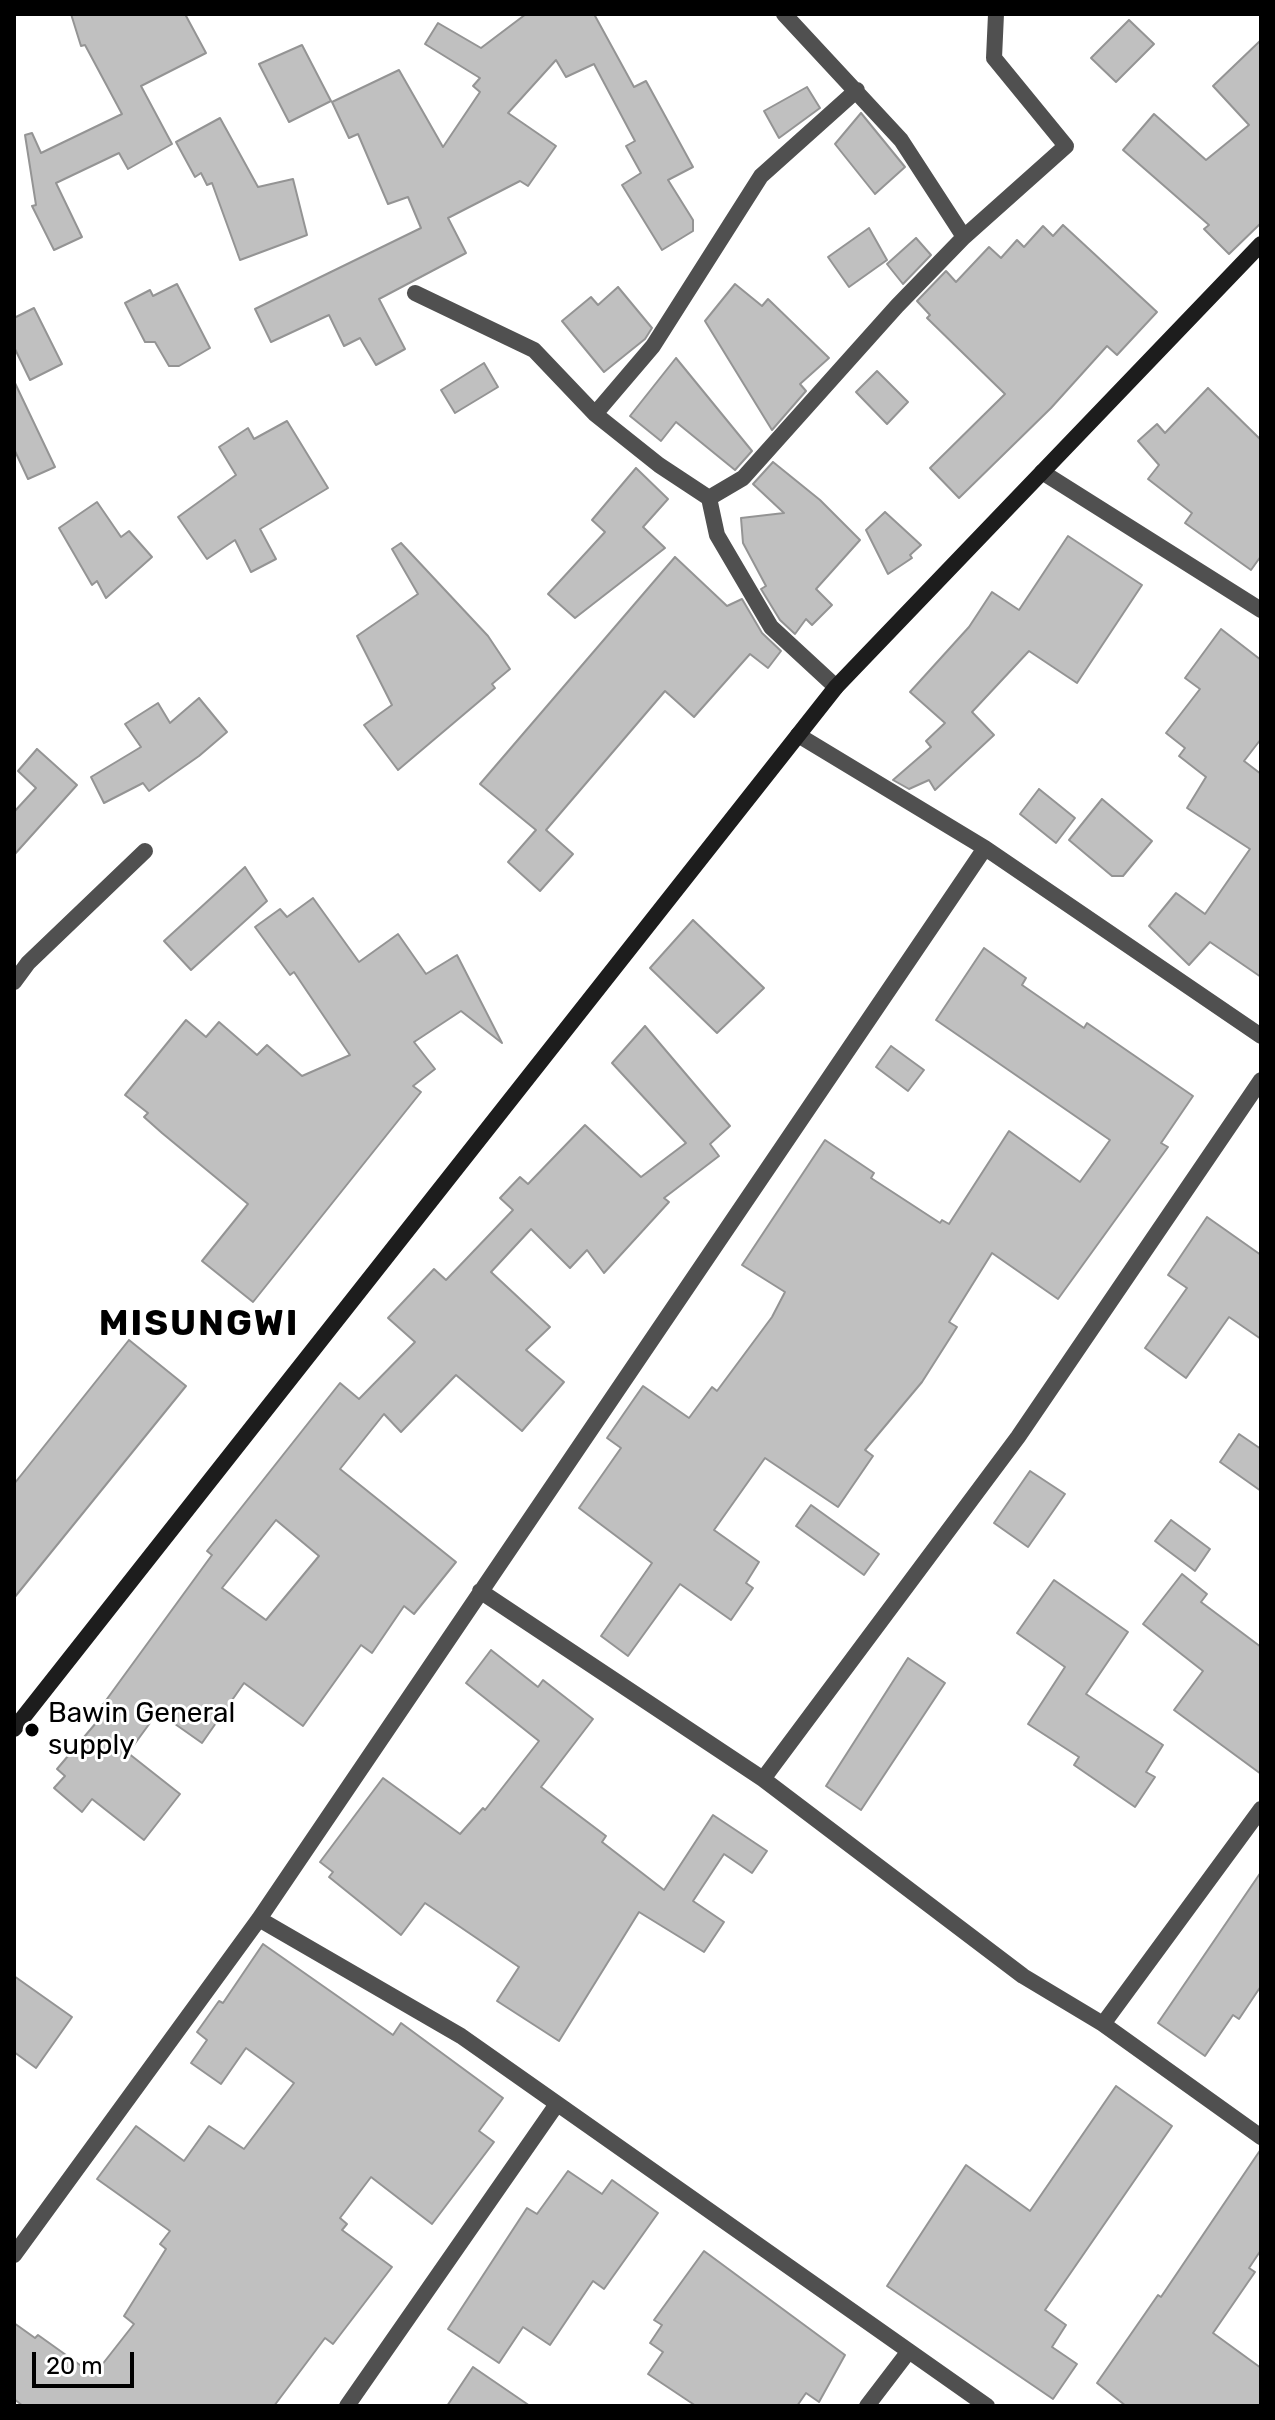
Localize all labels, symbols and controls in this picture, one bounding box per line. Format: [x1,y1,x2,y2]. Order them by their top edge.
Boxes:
district label: MISUNGWI [99,1303,299,1347]
place label: Bawin General supply [48,1697,235,1763]
marker: Bawin General supply [23,1721,41,1739]
scale bar [36,2336,138,2386]
text: 20 m [46,2352,103,2380]

